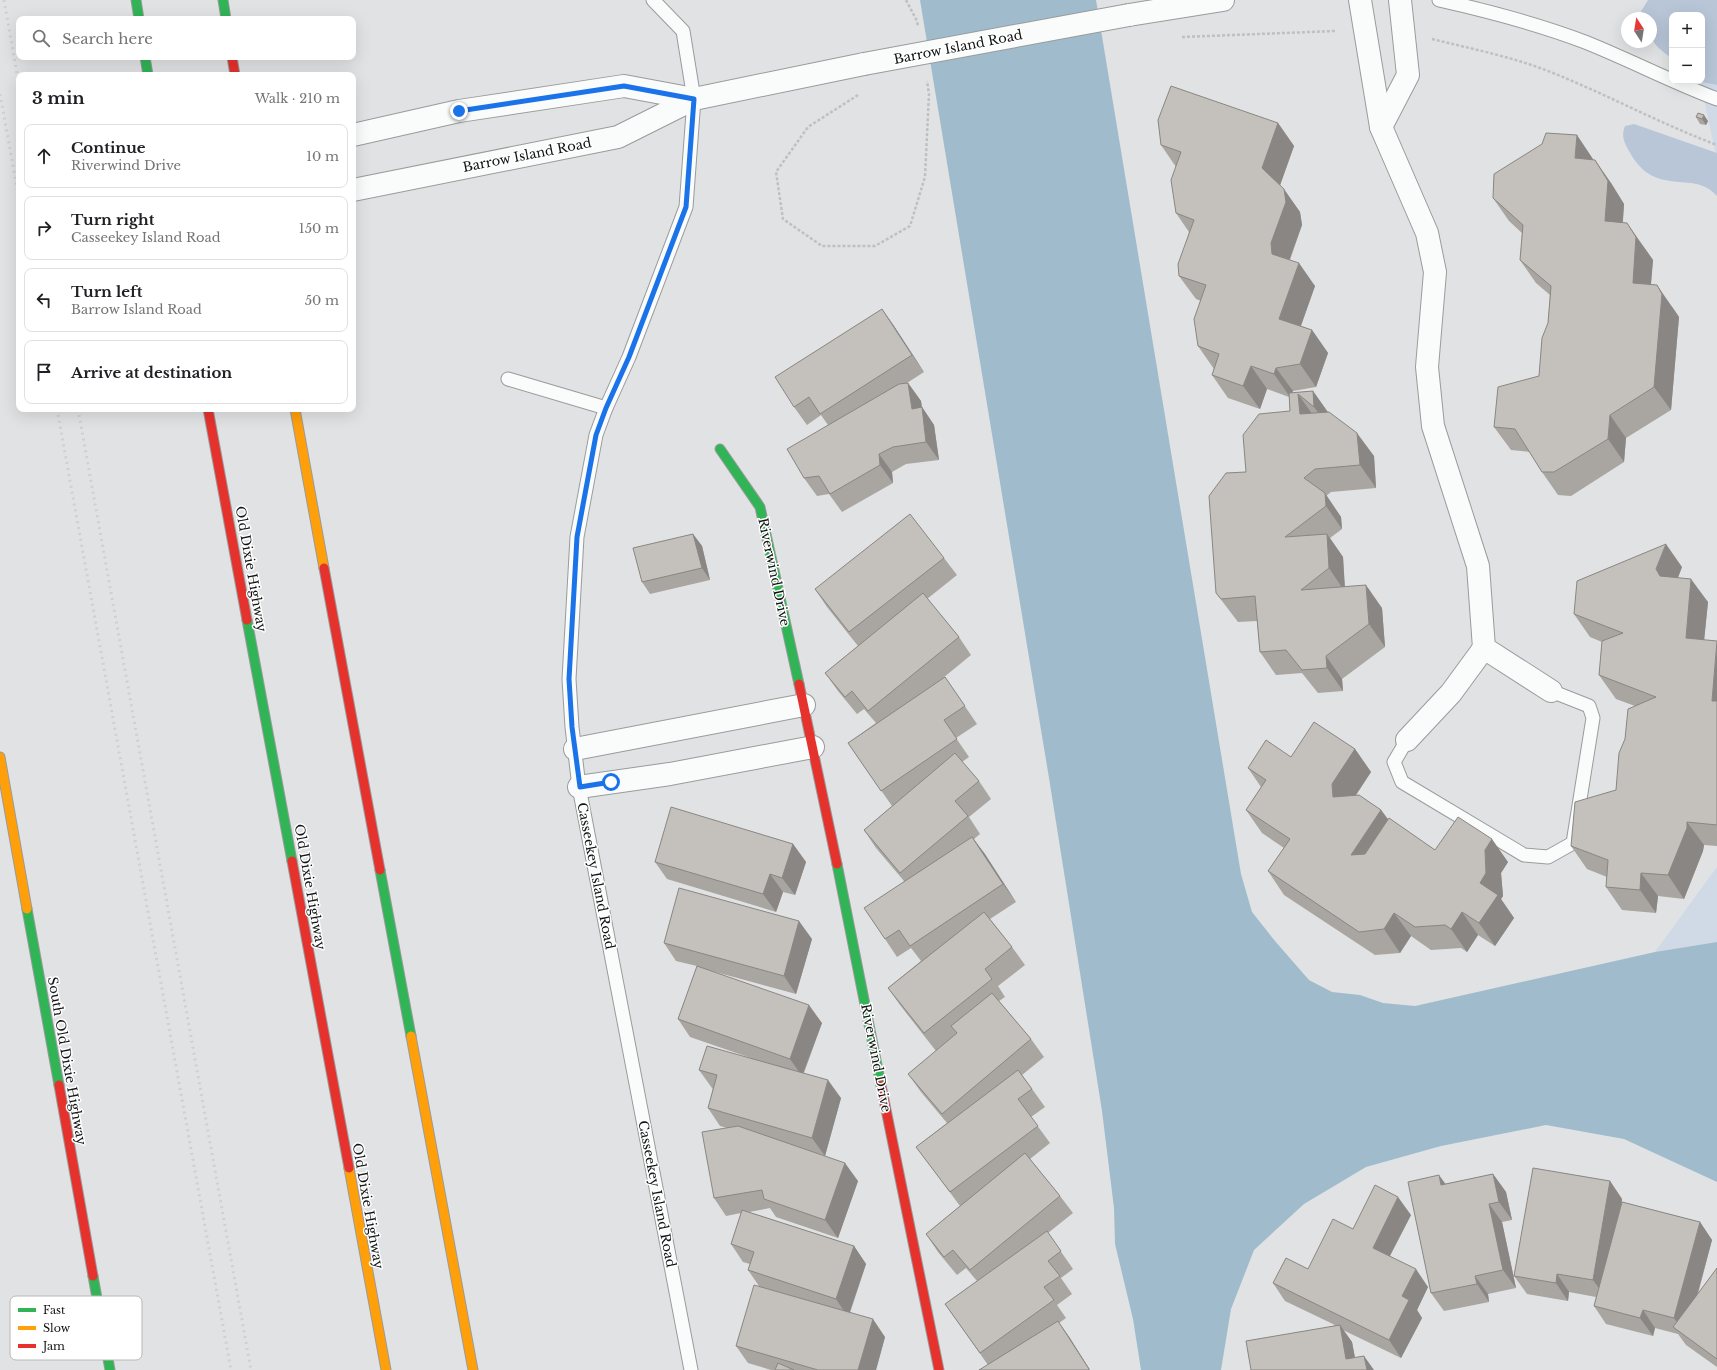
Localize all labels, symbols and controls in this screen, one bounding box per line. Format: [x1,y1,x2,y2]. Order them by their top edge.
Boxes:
north arrow [1621,12,1657,48]
map controls [1669,12,1705,84]
button: + [1669,12,1705,48]
search box [16,16,356,60]
street label: Barrow Island Road [892,26,1024,68]
icon: search [30,27,52,49]
text: Search here [62,29,153,48]
button: − [1669,48,1705,84]
text: 3 min [32,88,85,109]
text: Walk · 210 m [255,90,340,107]
route end [450,102,468,120]
street label: Barrow Island Road [461,134,593,176]
text: Continue [71,138,146,157]
icon: ahead [33,145,55,167]
text: 10 m [306,148,339,165]
text: Riverwind Drive [71,157,181,174]
text: Turn right [71,210,154,229]
icon: right [33,217,55,239]
text: 150 m [299,220,339,237]
text: Casseekey Island Road [71,229,221,246]
text: Turn left [71,282,142,301]
icon: left [33,289,55,311]
text: 50 m [305,292,339,309]
text: Barrow Island Road [71,301,202,318]
icon: arrive [33,361,55,383]
text: Arrive at destination [71,363,232,382]
street label: Old Dixie Highway [232,505,271,634]
street label: Riverwind Drive [754,516,794,628]
route start [602,773,620,791]
street label: Casseekey Island Road [573,801,619,951]
street label: Old Dixie Highway [291,823,330,952]
street label: South Old Dixie Highway [44,975,90,1147]
street label: Riverwind Drive [857,1002,895,1114]
street label: Casseekey Island Road [634,1119,680,1269]
street label: Old Dixie Highway [349,1142,388,1271]
legend [10,1296,142,1360]
text: Fast [43,1303,66,1317]
text: Slow [43,1321,71,1335]
text: Jam [41,1339,65,1353]

